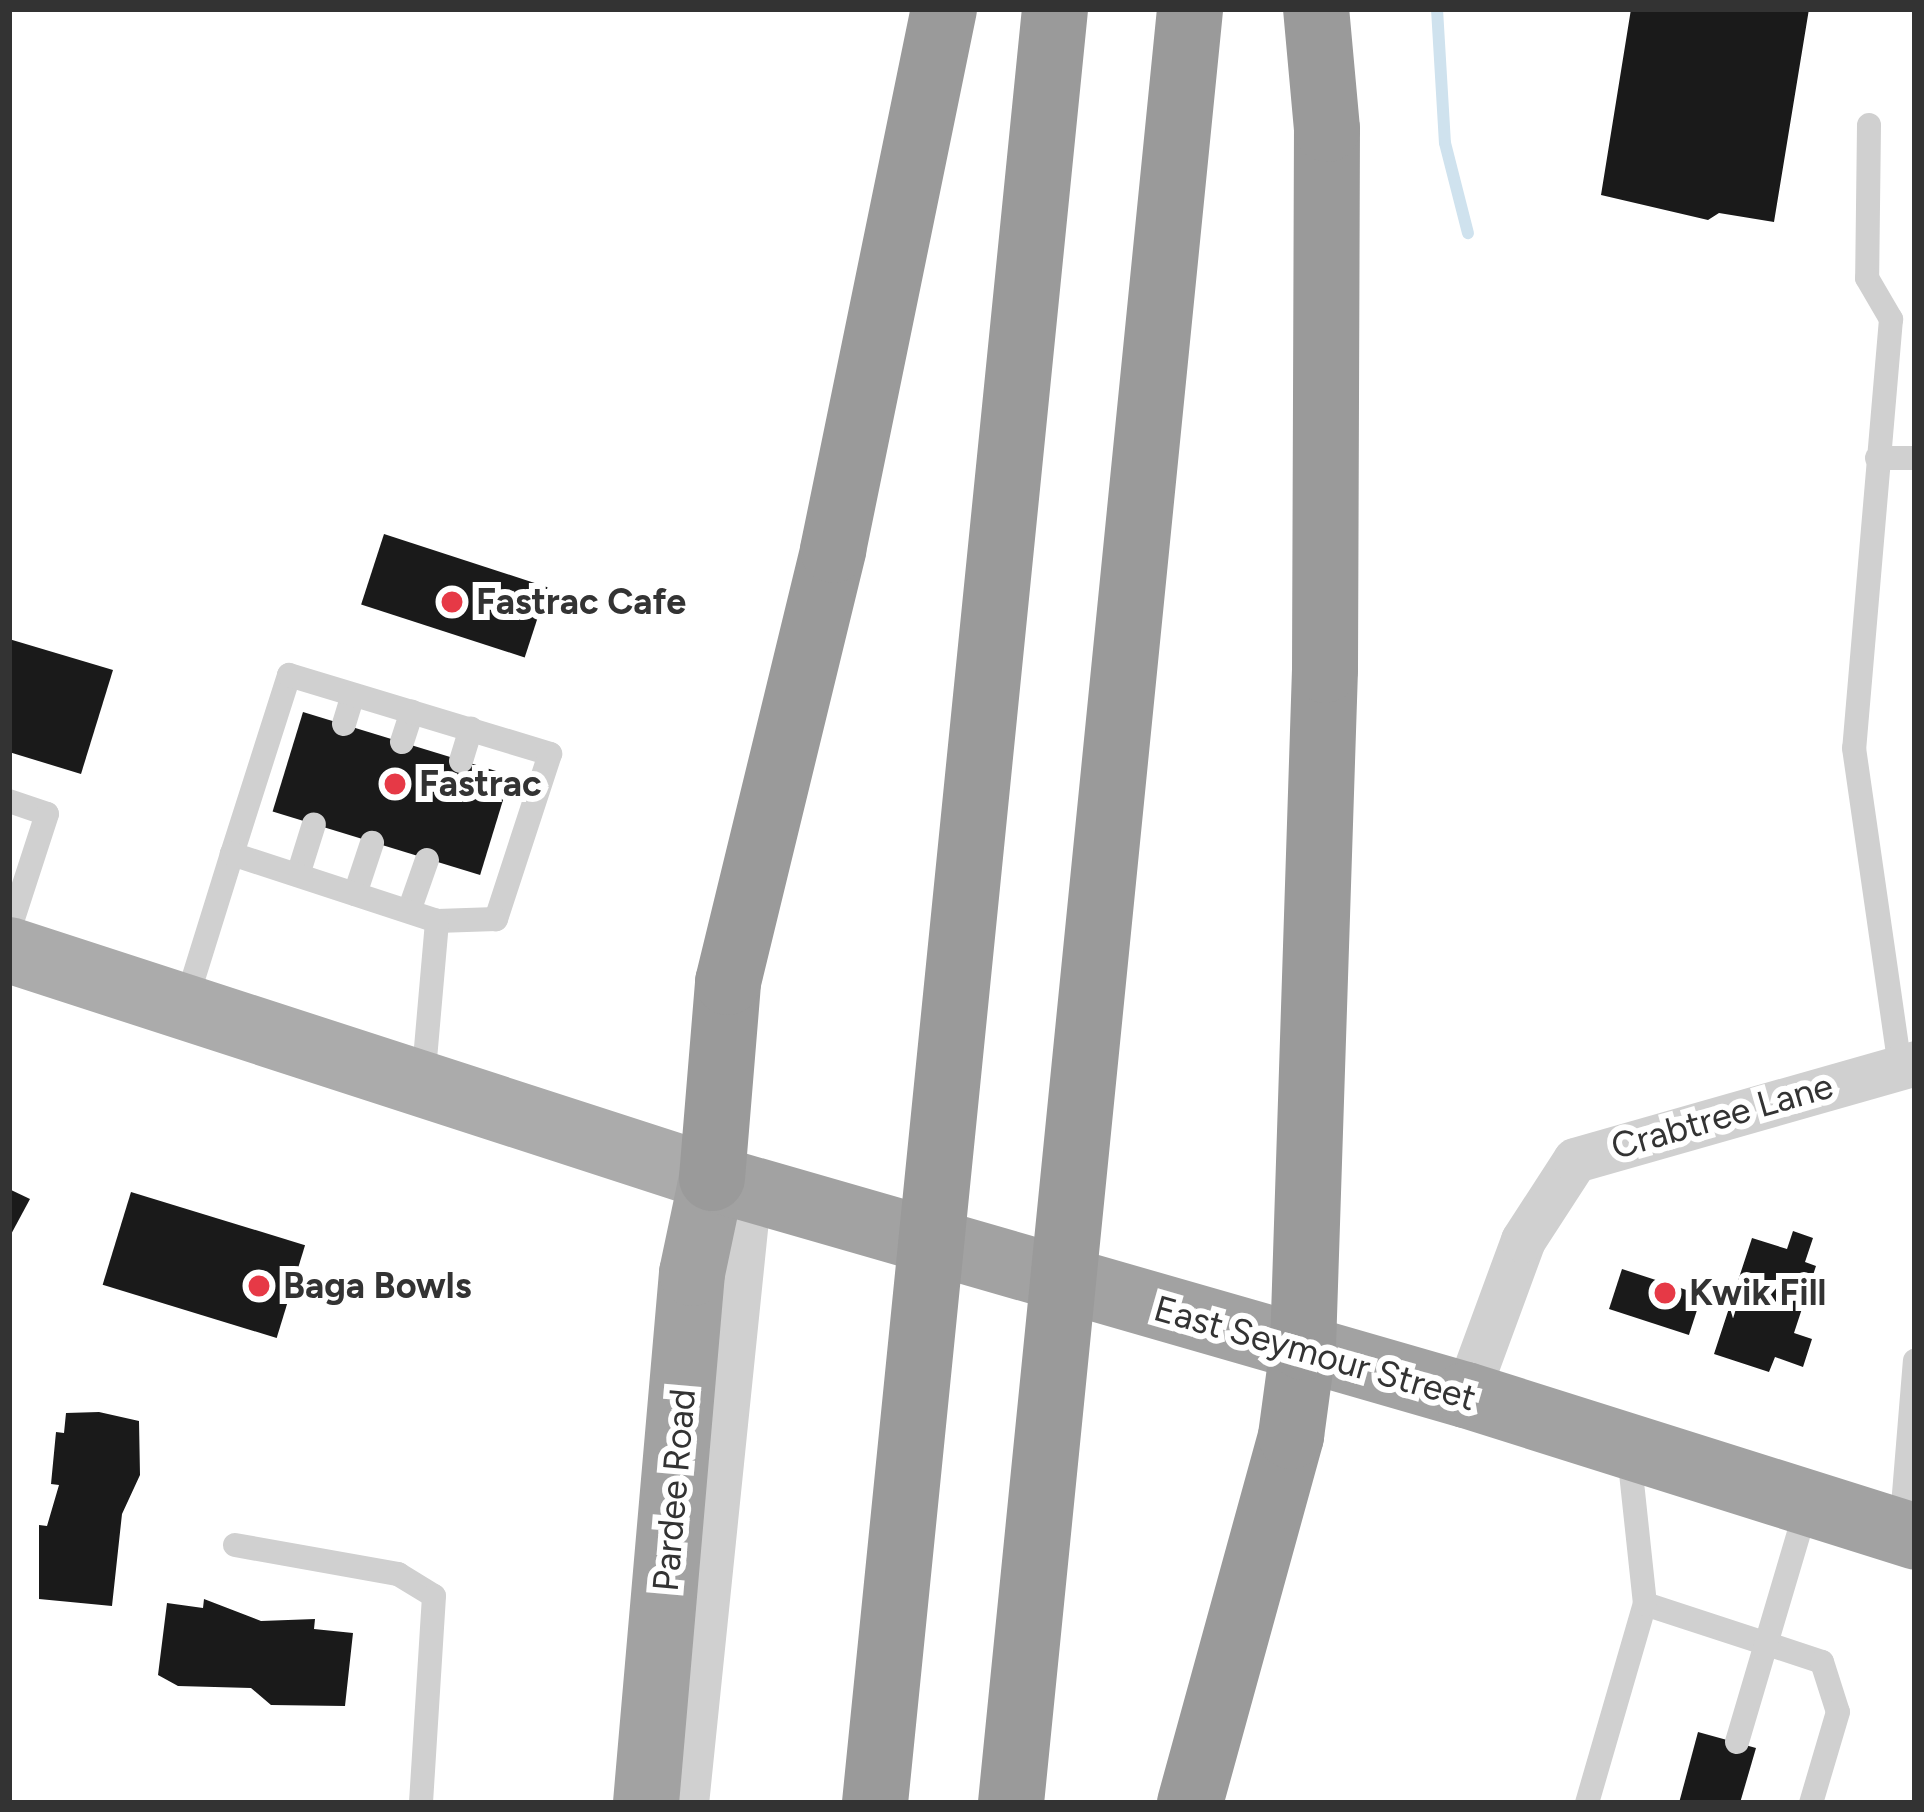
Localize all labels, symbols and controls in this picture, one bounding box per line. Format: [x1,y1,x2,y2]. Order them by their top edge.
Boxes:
place label: Fastrac Cafe [476,580,686,624]
marker: Fastrac Cafe [439,589,465,615]
place label: Fastrac [419,762,542,806]
marker: Fastrac [382,771,408,797]
street label: Crabtree Lane [1606,1064,1838,1168]
place label: Baga Bowls [283,1264,471,1308]
place label: Kwik Fill [1689,1271,1826,1315]
marker: Baga Bowls [246,1273,272,1299]
marker: Kwik Fill [1652,1280,1678,1306]
street label: East Seymour Street [1149,1286,1481,1420]
street label: Pardee Road [644,1387,704,1593]

